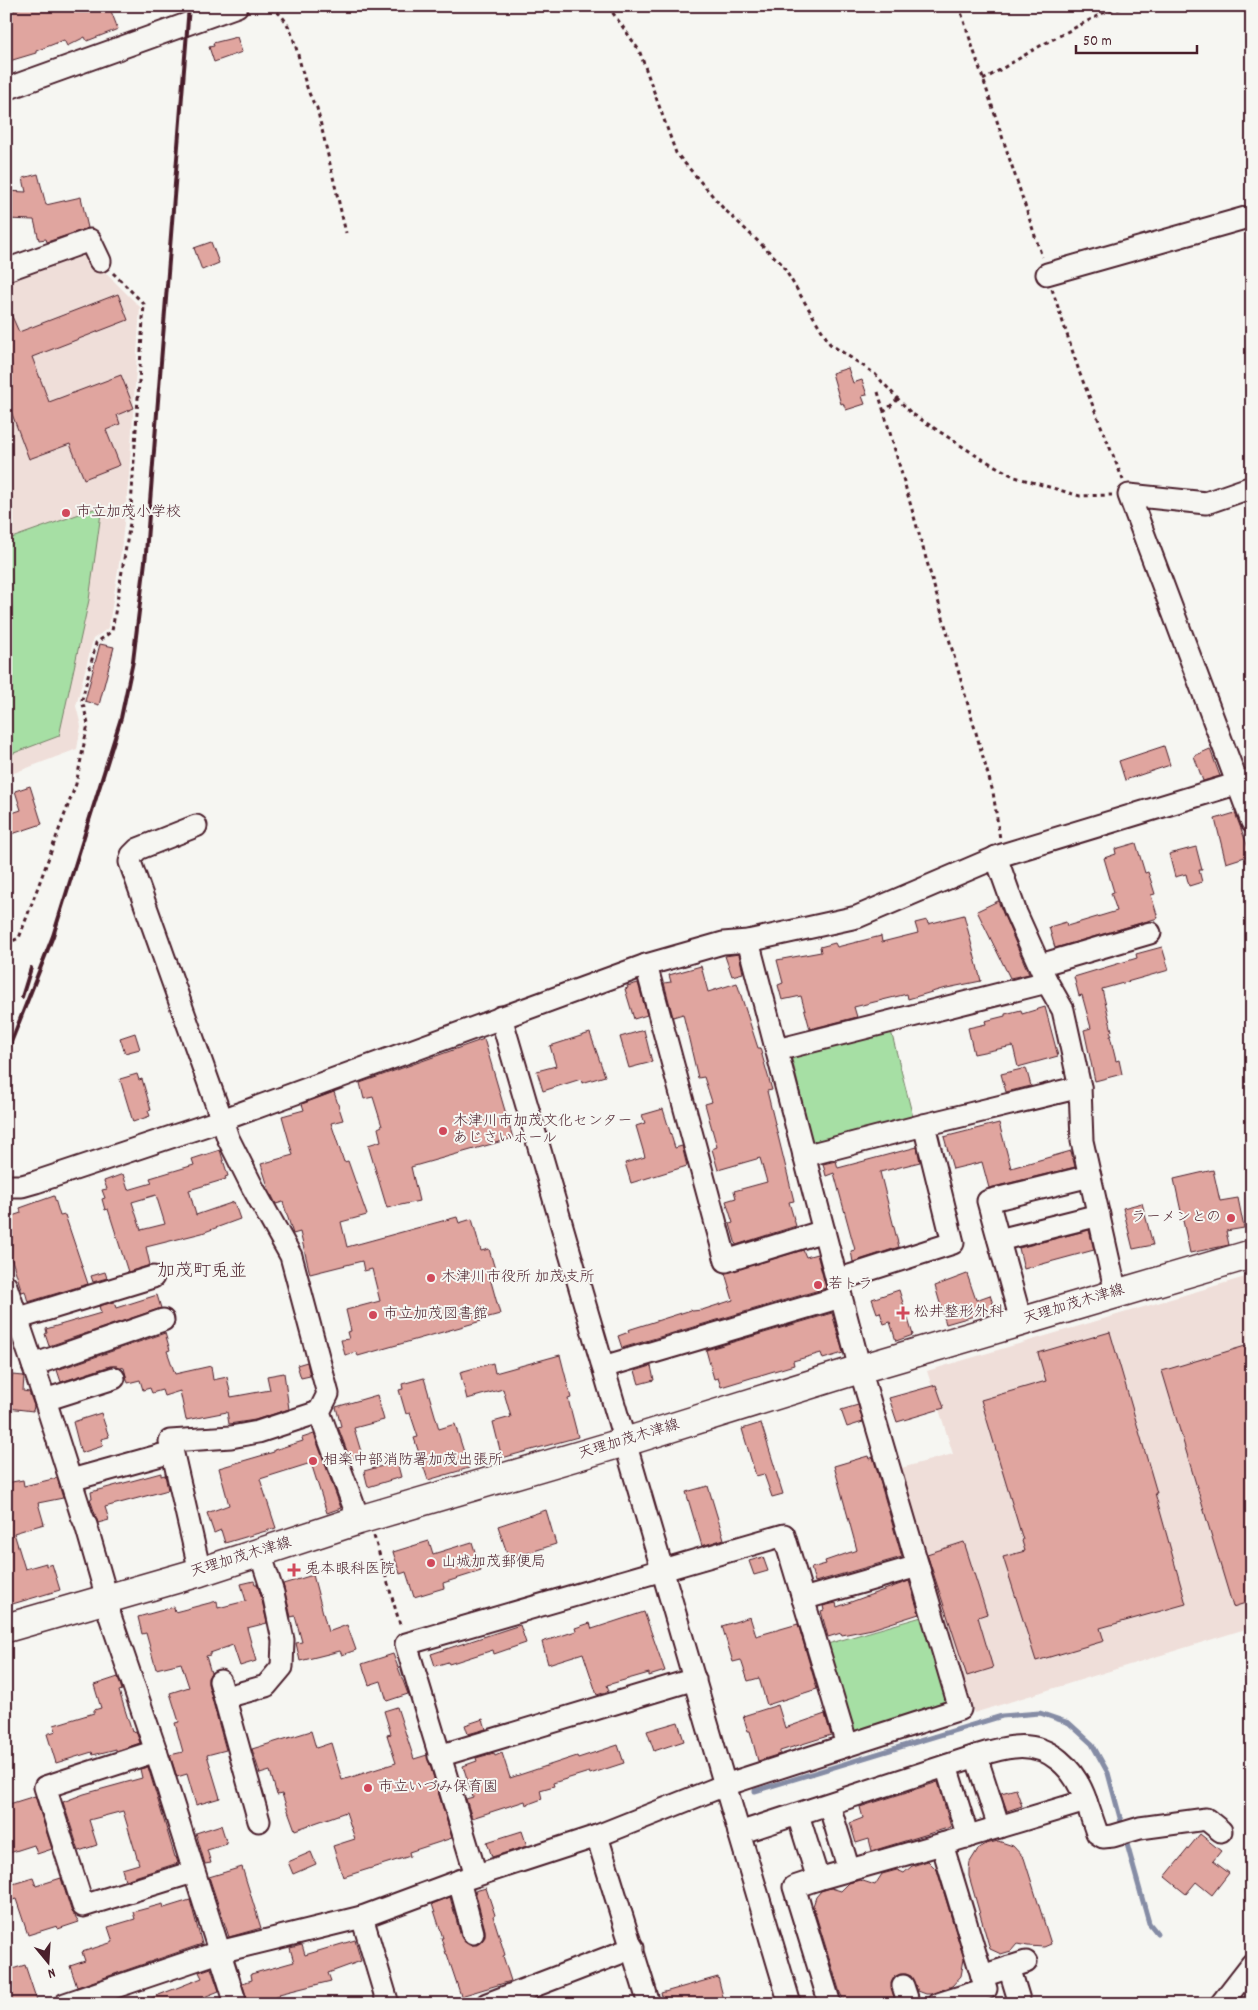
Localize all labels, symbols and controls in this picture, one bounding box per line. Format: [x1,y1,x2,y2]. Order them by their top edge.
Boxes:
scale bar [1076,22,1197,54]
text: 50 m [1083,31,1112,53]
place label: 市立加茂小学校 [76,502,181,524]
marker: 市立加茂小学校 [60,507,72,519]
place label: 木津川市加茂文化センター あじさいホール [453,1111,632,1150]
marker: 木津川市加茂文化センター あじさいホール [437,1125,449,1137]
place label: ラーメンとの [1131,1207,1221,1229]
marker: ラーメンとの [1225,1212,1237,1224]
district label: 加茂町兎並 [157,1260,247,1285]
place label: 木津川市役所 加茂支所 [441,1267,594,1289]
marker: 木津川市役所 加茂支所 [425,1272,437,1284]
place label: 若トラ [828,1274,873,1296]
marker: 若トラ [812,1279,824,1291]
street label: 天理加茂木津線 [1021,1279,1127,1331]
place label: 松井整形外科 [914,1302,1004,1324]
place label: 市立加茂図書館 [383,1304,488,1326]
marker: 松井整形外科 [896,1306,910,1320]
marker: 市立加茂図書館 [367,1309,379,1321]
street label: 天理加茂木津線 [576,1414,682,1466]
place label: 相楽中部消防署加茂出張所 [323,1450,503,1472]
marker: 相楽中部消防署加茂出張所 [307,1455,319,1467]
street label: 天理加茂木津線 [188,1532,294,1584]
place label: 山城加茂郵便局 [441,1552,546,1574]
marker: 山城加茂郵便局 [425,1557,437,1569]
place label: 兎本眼科医院 [305,1559,395,1581]
marker: 兎本眼科医院 [287,1563,301,1577]
place label: 市立いづみ保育園 [378,1777,498,1799]
marker: 市立いづみ保育園 [362,1782,374,1794]
north arrow [22,1938,72,1988]
text: N [45,1962,58,1983]

